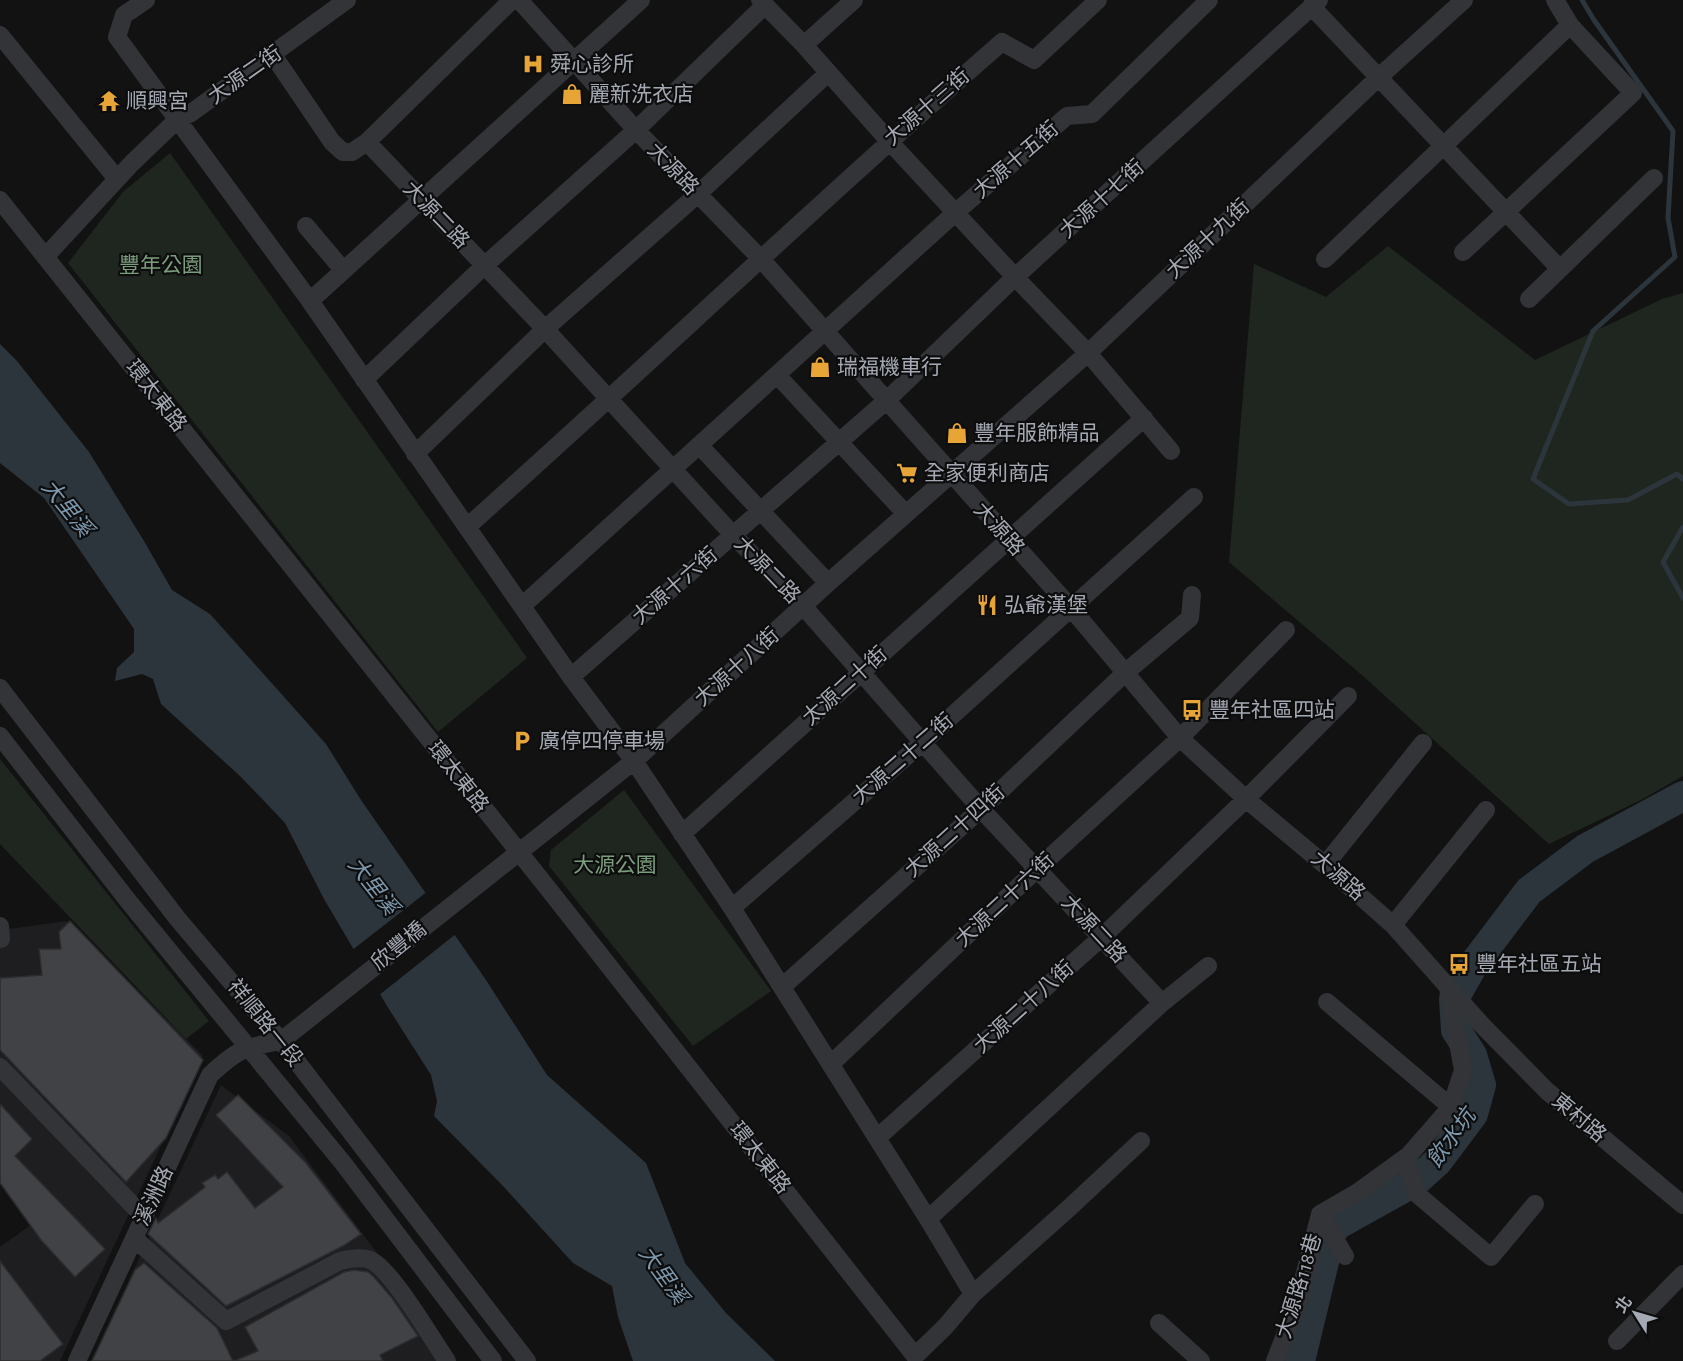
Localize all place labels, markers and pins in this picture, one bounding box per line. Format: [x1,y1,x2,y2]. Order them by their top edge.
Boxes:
hospital icon: 舜心診所 [521,52,545,76]
place label: 舜心診所 [550,53,634,75]
shop icon: 麗新洗衣店 [560,82,584,106]
place label: 麗新洗衣店 [589,83,694,105]
temple icon: 順興宮 [97,89,121,113]
place label: 順興宮 [126,90,189,112]
shop icon: 瑞福機車行 [808,355,832,379]
place label: 瑞福機車行 [837,356,942,378]
shop icon: 豐年服飾精品 [945,421,969,445]
place label: 豐年服飾精品 [974,422,1100,444]
supermarket icon: 全家便利商店 [895,461,919,485]
place label: 全家便利商店 [924,462,1050,484]
restaurant icon: 弘爺漢堡 [975,593,999,617]
place label: 弘爺漢堡 [1004,594,1088,616]
bus stop icon: 豐年社區四站 [1180,698,1204,722]
place label: 豐年社區四站 [1209,699,1335,721]
parking icon: 廣停四停車場 [510,729,534,753]
place label: 廣停四停車場 [539,730,665,752]
bus stop icon: 豐年社區五站 [1447,952,1471,976]
place label: 豐年社區五站 [1476,953,1602,975]

